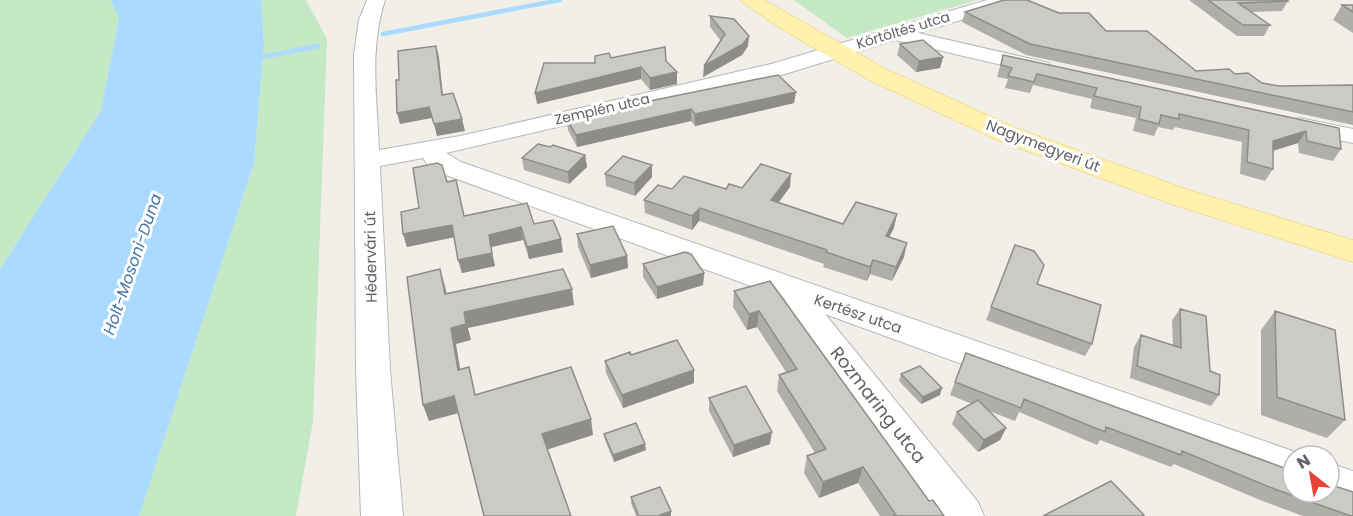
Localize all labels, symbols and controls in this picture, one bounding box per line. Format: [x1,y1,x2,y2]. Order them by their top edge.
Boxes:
street label: Körtöltés utca [854,6,952,54]
street label: Zemplén utca [553,88,651,130]
street label: Nagymegyeri út [983,114,1103,177]
water label: Holt-Mosoni-Duna [97,190,168,338]
street label: Hédervári út [359,211,382,303]
street label: Kertész utca [811,289,905,338]
street label: Rozmaring utca [825,341,932,468]
north arrow [1281,444,1341,504]
text: N [1292,449,1315,475]

